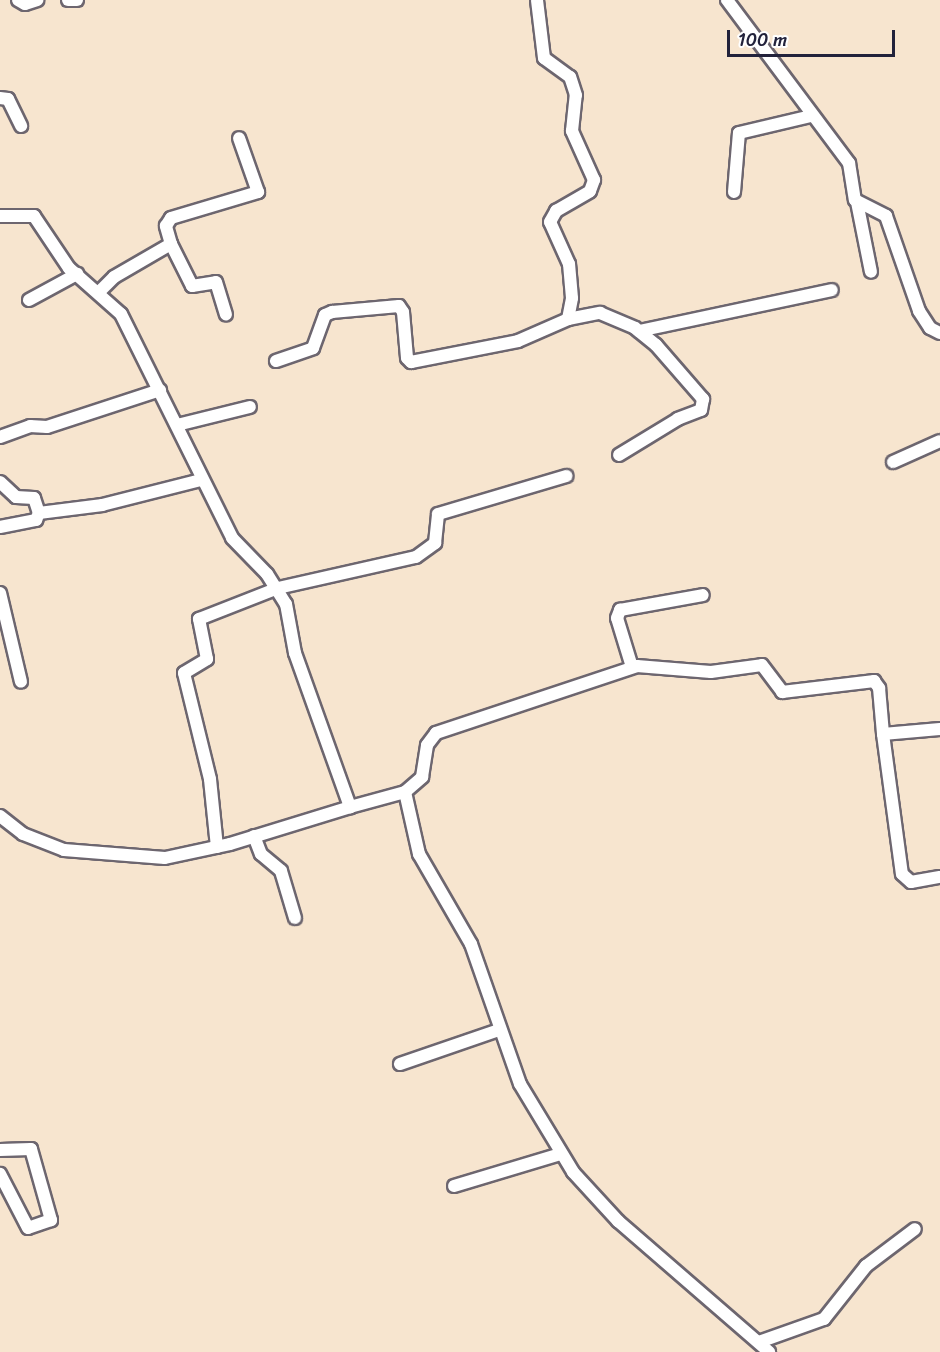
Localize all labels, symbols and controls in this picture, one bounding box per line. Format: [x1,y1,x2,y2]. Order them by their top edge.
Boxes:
scale bar [730,18,898,56]
text: 100 m [738,24,787,56]

